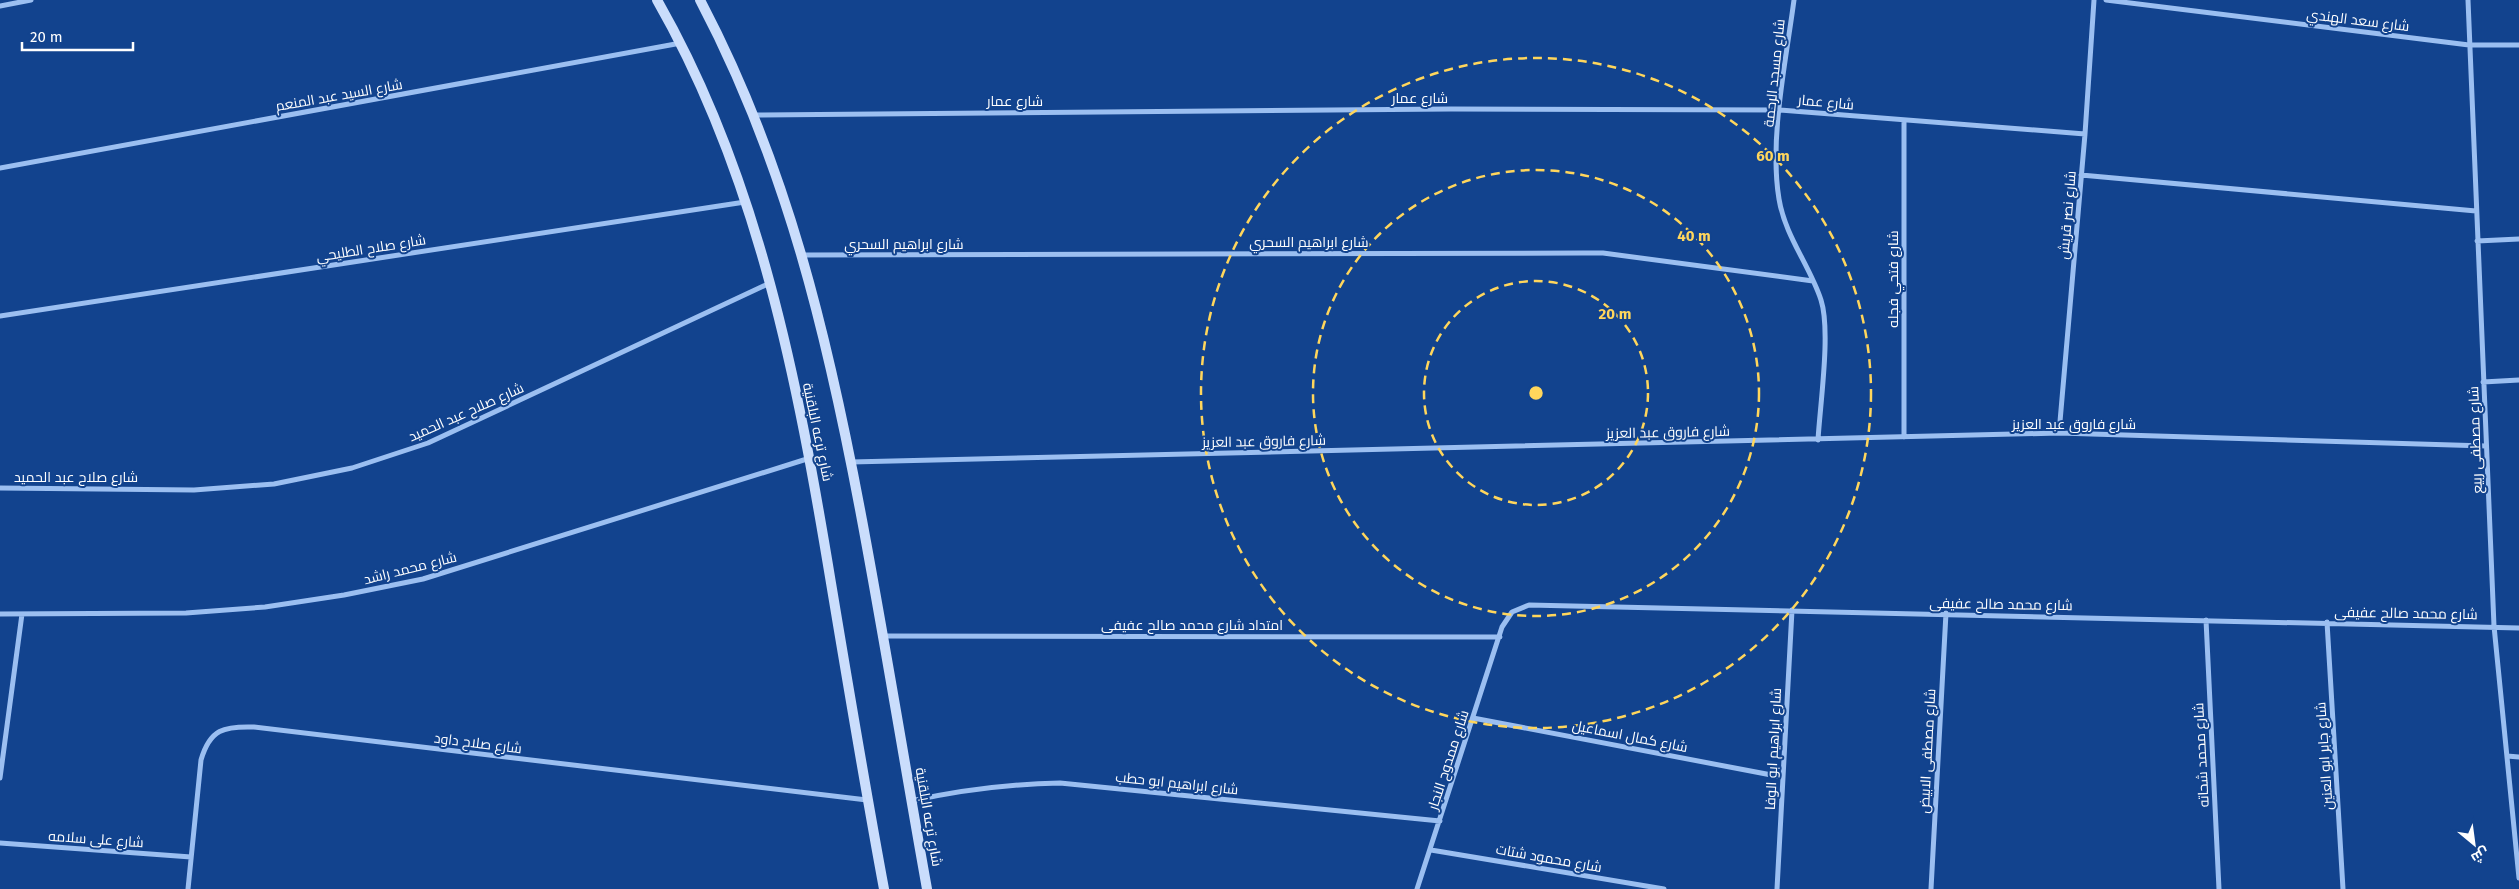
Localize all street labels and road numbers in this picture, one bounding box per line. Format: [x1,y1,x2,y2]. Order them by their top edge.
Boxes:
street label: شارع سعد الهندي [2305,6,2410,38]
street label: شارع مسجد الرحمة [1760,18,1789,128]
street label: شارع السيد عبد المنعم [274,76,404,116]
street label: شارع عمار [1391,90,1448,107]
street label: شارع عمار [1796,91,1855,113]
street label: شارع عمار [986,93,1043,110]
street label: شارع نصر قريش [2055,170,2080,260]
street label: شارع فتحي فجله [1885,230,1905,328]
street label: شارع صلاح الطليحي [315,231,428,269]
street label: شارع ابراهيم السحري [1249,234,1369,254]
street label: شارع ابراهيم السحري [844,236,964,256]
street label: شارع صلاح عبد الحميد [406,379,526,445]
street label: شارع ترعه البلقنية [799,381,836,483]
street label: شارع مصطفى ربيع [2465,386,2486,494]
street label: شارع فاروق عبد العزيز [2011,416,2136,433]
street label: شارع فاروق عبد العزيز [1605,423,1730,442]
street label: شارع فاروق عبد العزيز [1201,432,1326,451]
street label: شارع صلاح عبد الحميد [14,469,138,486]
street label: شارع محمد راشد [362,549,458,588]
street label: شارع محمد صالح عفيفى [1929,595,2073,614]
street label: شارع محمد صالح عفيفى [2334,604,2478,623]
street label: امتداد شارع محمد صالح عفيفى [1101,617,1283,634]
street label: شارع ابراهيم ابو الوفا [1762,688,1786,811]
street label: شارع مصطفى الابيض [1916,688,1939,814]
street label: شارع جابر ابو العنين [2312,701,2337,811]
street label: شارع محمد شحاته [2190,702,2213,808]
street label: شارع ممدوح النجار [1424,708,1473,813]
street label: شارع كمال اسماعيل [1571,717,1689,756]
street label: شارع صلاح داود [433,730,523,757]
street label: شارع ترعه البلقنية [911,766,946,868]
street label: شارع ابراهيم ابو حطب [1115,769,1239,799]
street label: شارع على سلامه [48,828,144,851]
street label: شارع محمود شتات [1495,841,1603,876]

